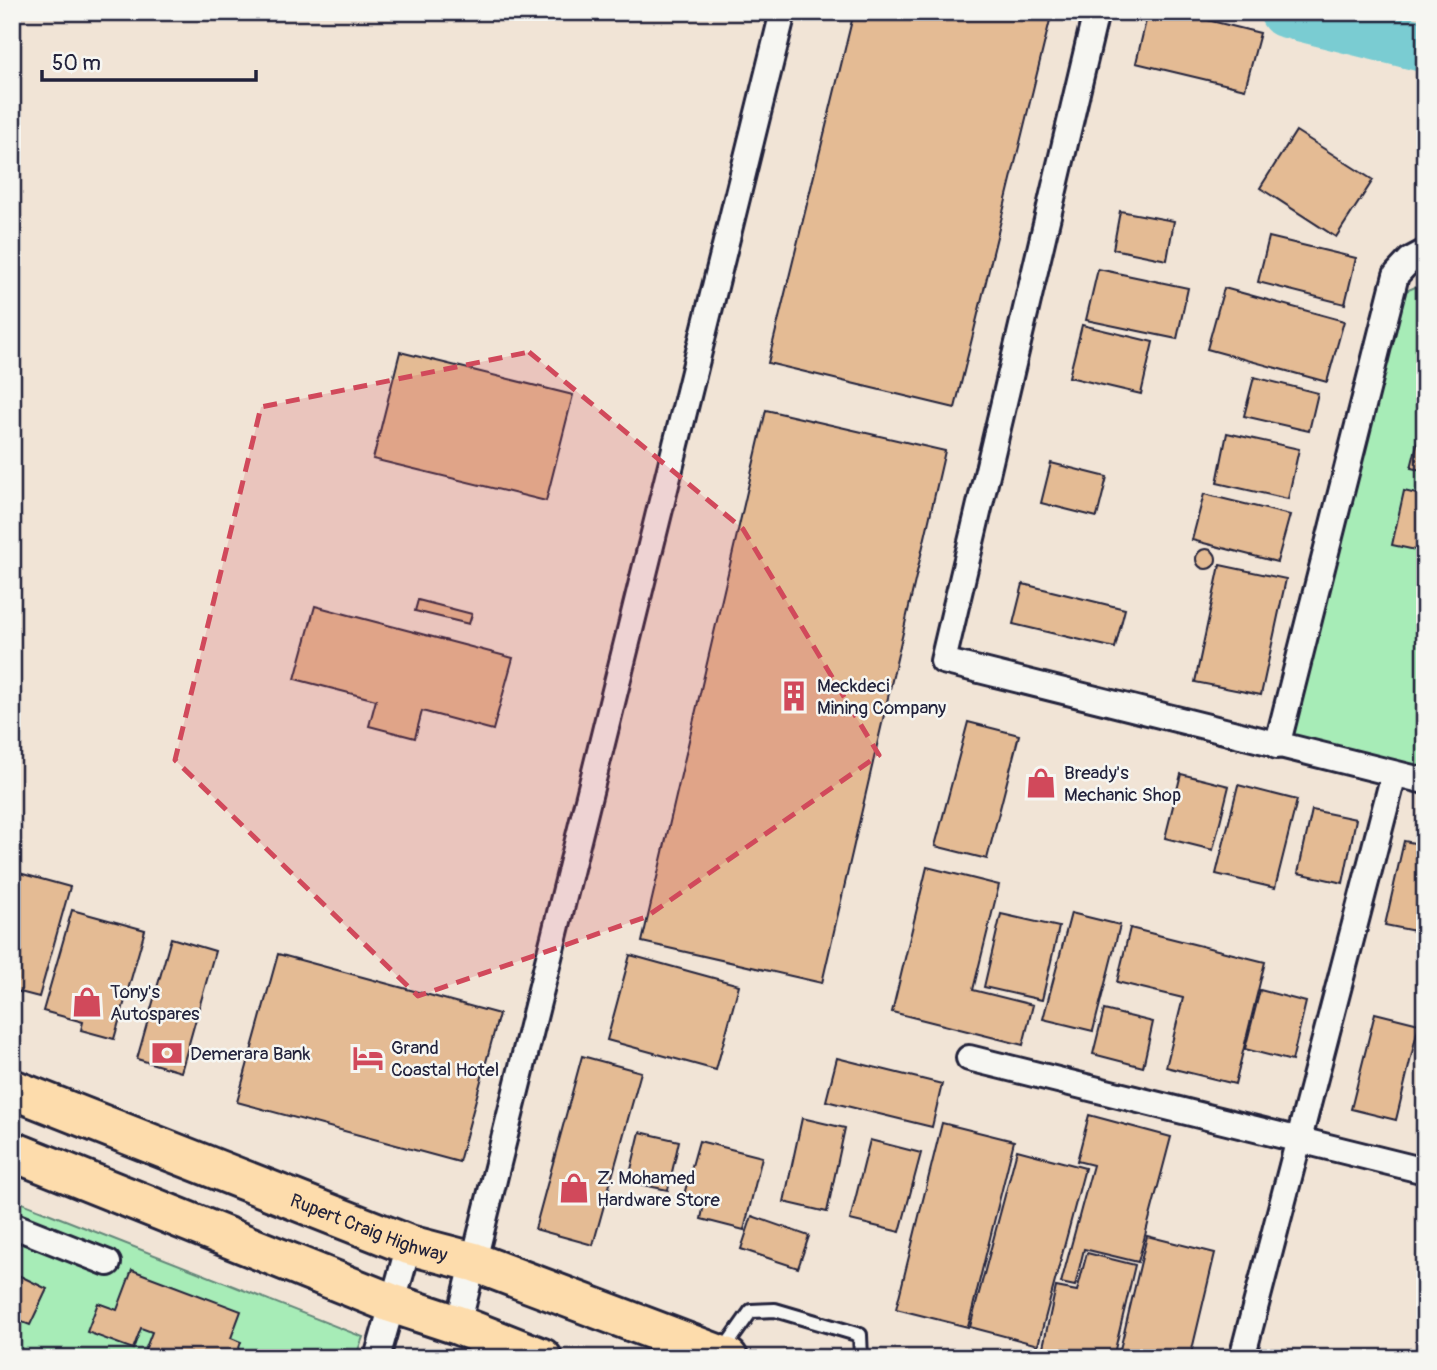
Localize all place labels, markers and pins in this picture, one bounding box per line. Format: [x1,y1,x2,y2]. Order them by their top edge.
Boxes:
place label: Meckdeci Mining Company [817,674,946,720]
building icon: Meckdeci Mining Company [777,679,811,713]
place label: Bready's Mechanic Shop [1064,761,1181,807]
shop icon: Bready's Mechanic Shop [1024,766,1058,800]
place label: Tony's Autospares [110,980,200,1026]
shop icon: Tony's Autospares [70,985,104,1019]
bank icon: Demerara Bank [150,1036,184,1070]
place label: Grand Coastal Hotel [391,1036,499,1082]
hotel icon: Grand Coastal Hotel [351,1041,385,1075]
place label: Demerara Bank [190,1042,310,1066]
place label: Z. Mohamed Hardware Store [597,1166,720,1212]
shop icon: Z. Mohamed Hardware Store [557,1171,591,1205]

